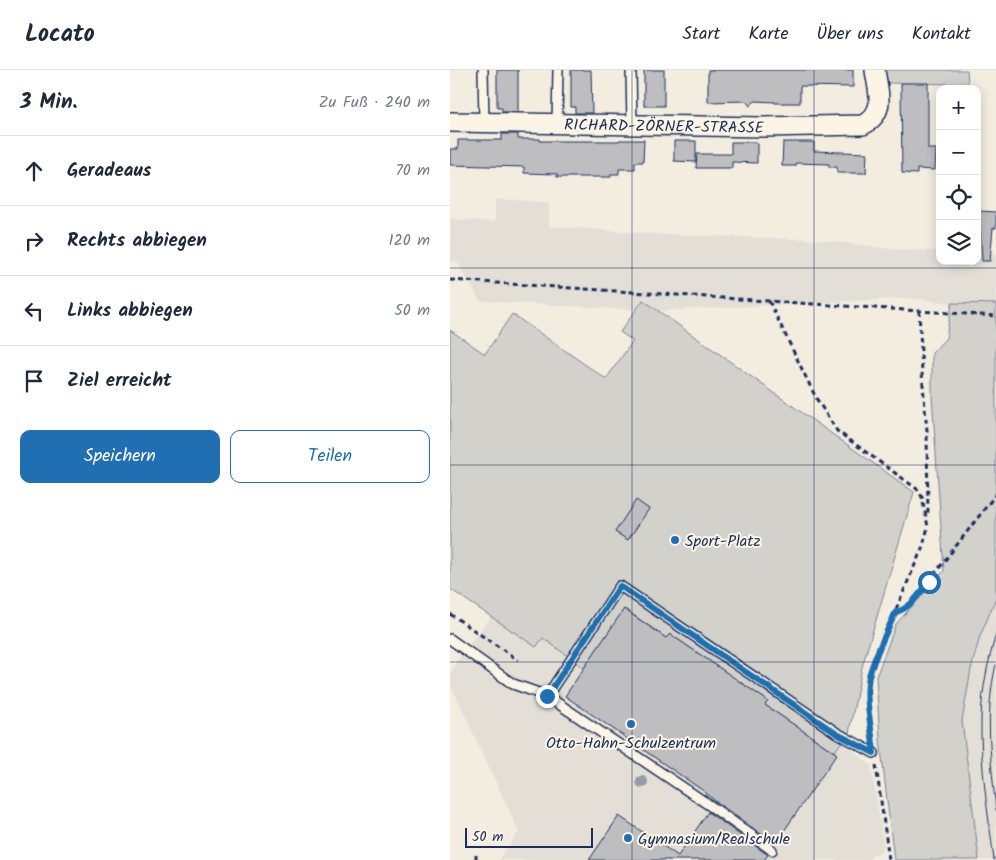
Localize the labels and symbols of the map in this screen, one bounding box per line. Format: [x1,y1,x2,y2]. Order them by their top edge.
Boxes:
street label: RICHARD-ZÖRNER-STRASSE [564,113,765,141]
place label: Sport-Platz [685,529,761,554]
marker: Sport-Platz [669,534,681,546]
route start [918,571,941,594]
route end [536,685,559,708]
marker: Otto-Hahn-Schulzentrum [625,718,637,730]
place label: Otto-Hahn-Schulzentrum [546,731,716,756]
scale bar [465,825,592,848]
place label: Gymnasium/Realschule [638,827,790,852]
marker: Gymnasium/Realschule [622,832,634,844]

